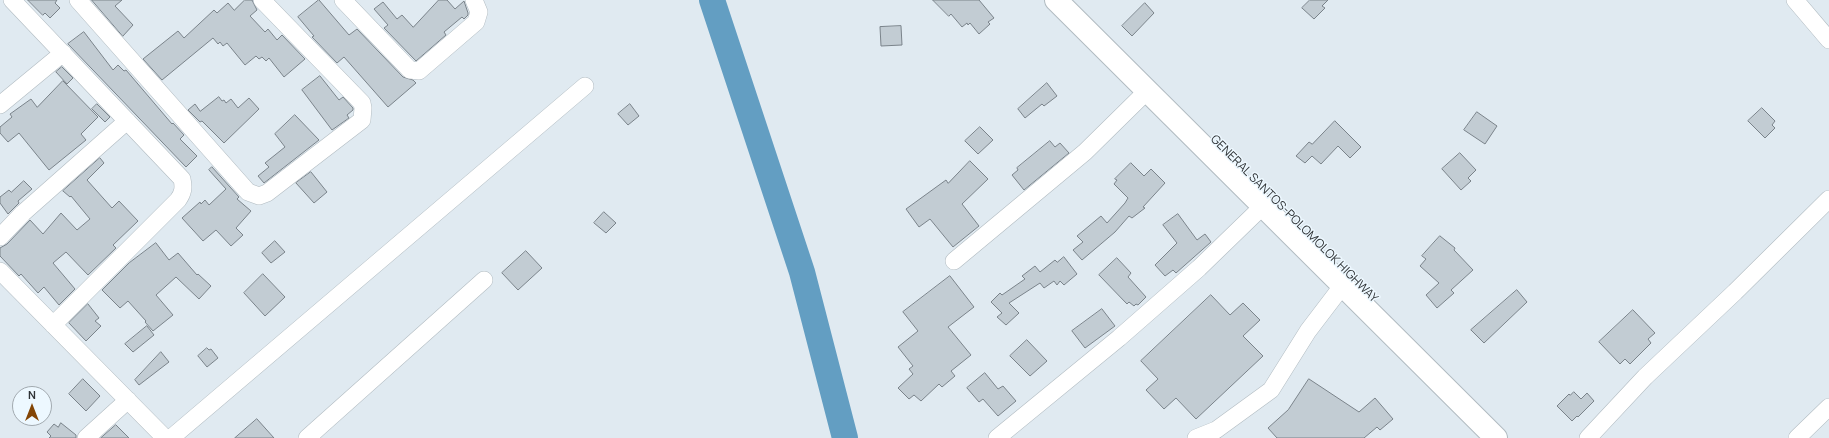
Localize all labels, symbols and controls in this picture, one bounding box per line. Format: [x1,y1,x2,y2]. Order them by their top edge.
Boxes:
street label: GENERAL SANTOS-POLOMOLOK HIGHWAY [1207,132,1381,306]
north arrow [12,386,52,426]
text: N [28,387,36,402]

